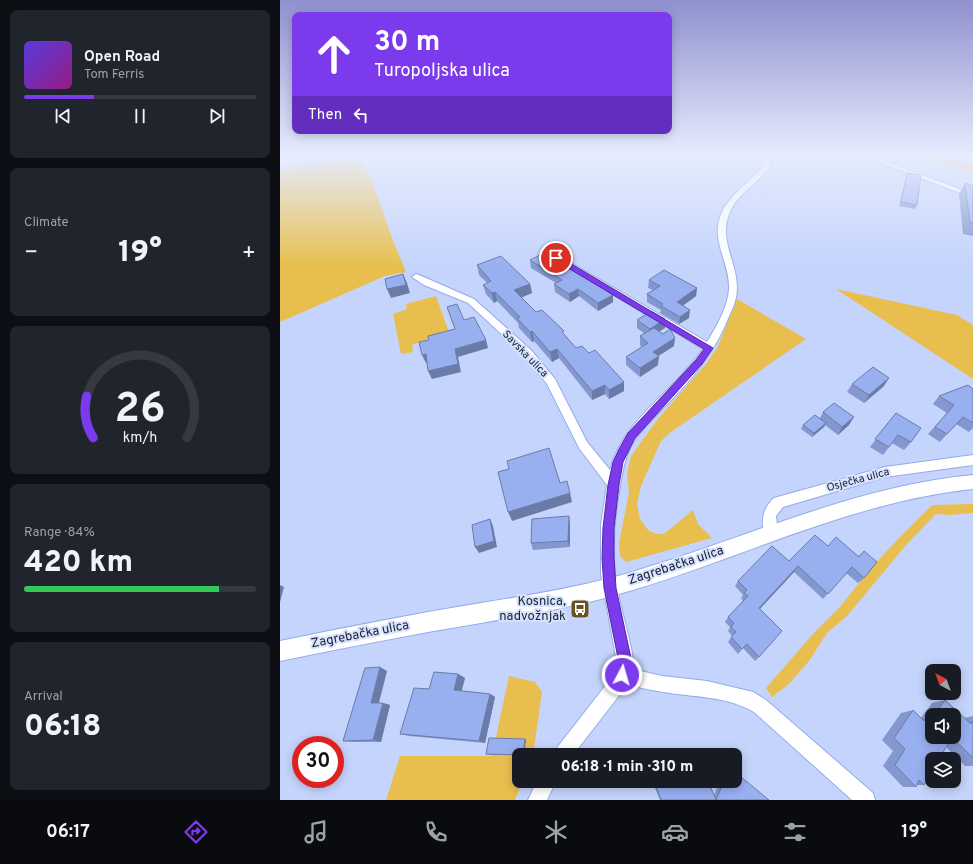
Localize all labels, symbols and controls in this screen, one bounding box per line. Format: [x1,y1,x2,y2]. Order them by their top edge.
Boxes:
text: 30 m [374,25,440,61]
icon: ahead [308,28,360,80]
text: Open Road [84,48,160,67]
text: Turopoljska ulica [374,60,510,83]
text: Tom Ferris [84,67,144,83]
icon: left [350,104,372,126]
icon: previous [52,105,74,127]
icon: pause [129,105,151,127]
icon: next [206,105,228,127]
text: Then [308,106,342,125]
text: Climate [24,215,69,231]
text: 19° [118,235,162,272]
text: − [24,240,38,267]
text: + [242,240,256,267]
pin [539,241,573,275]
icon: arrive [545,247,567,269]
street label: Savska ulica [499,328,551,381]
text: 26 [115,384,166,437]
text: km/h [123,429,157,447]
street label: Osječka ulica [825,465,891,495]
text: Range · 84% [24,525,95,541]
street label: Zagrebačka ulica [626,543,726,589]
text: 420 km [24,545,133,582]
place label: Kosnica, nadvožnjak [499,594,566,625]
bus stop icon: Kosnica, nadvožnjak [569,598,591,620]
street label: Zagrebačka ulica [310,618,410,652]
position arrow [601,654,643,696]
north arrow [925,664,961,700]
map controls [925,664,961,788]
text: Arrival [24,689,63,705]
button: sound [925,708,961,744]
text: 06:18 [24,709,101,746]
speed limit sign: 30 [292,736,344,788]
button: layers [925,752,961,788]
text: 06:18 · 1 min · 310 m [561,758,693,777]
icon: directions [182,818,210,846]
icon: music [302,818,330,846]
icon: phone [422,818,450,846]
icon: climate [542,818,570,846]
icon: car [661,818,689,846]
icon: filters [781,818,809,846]
text: 06:17 [46,821,90,844]
text: 19° [901,821,927,844]

